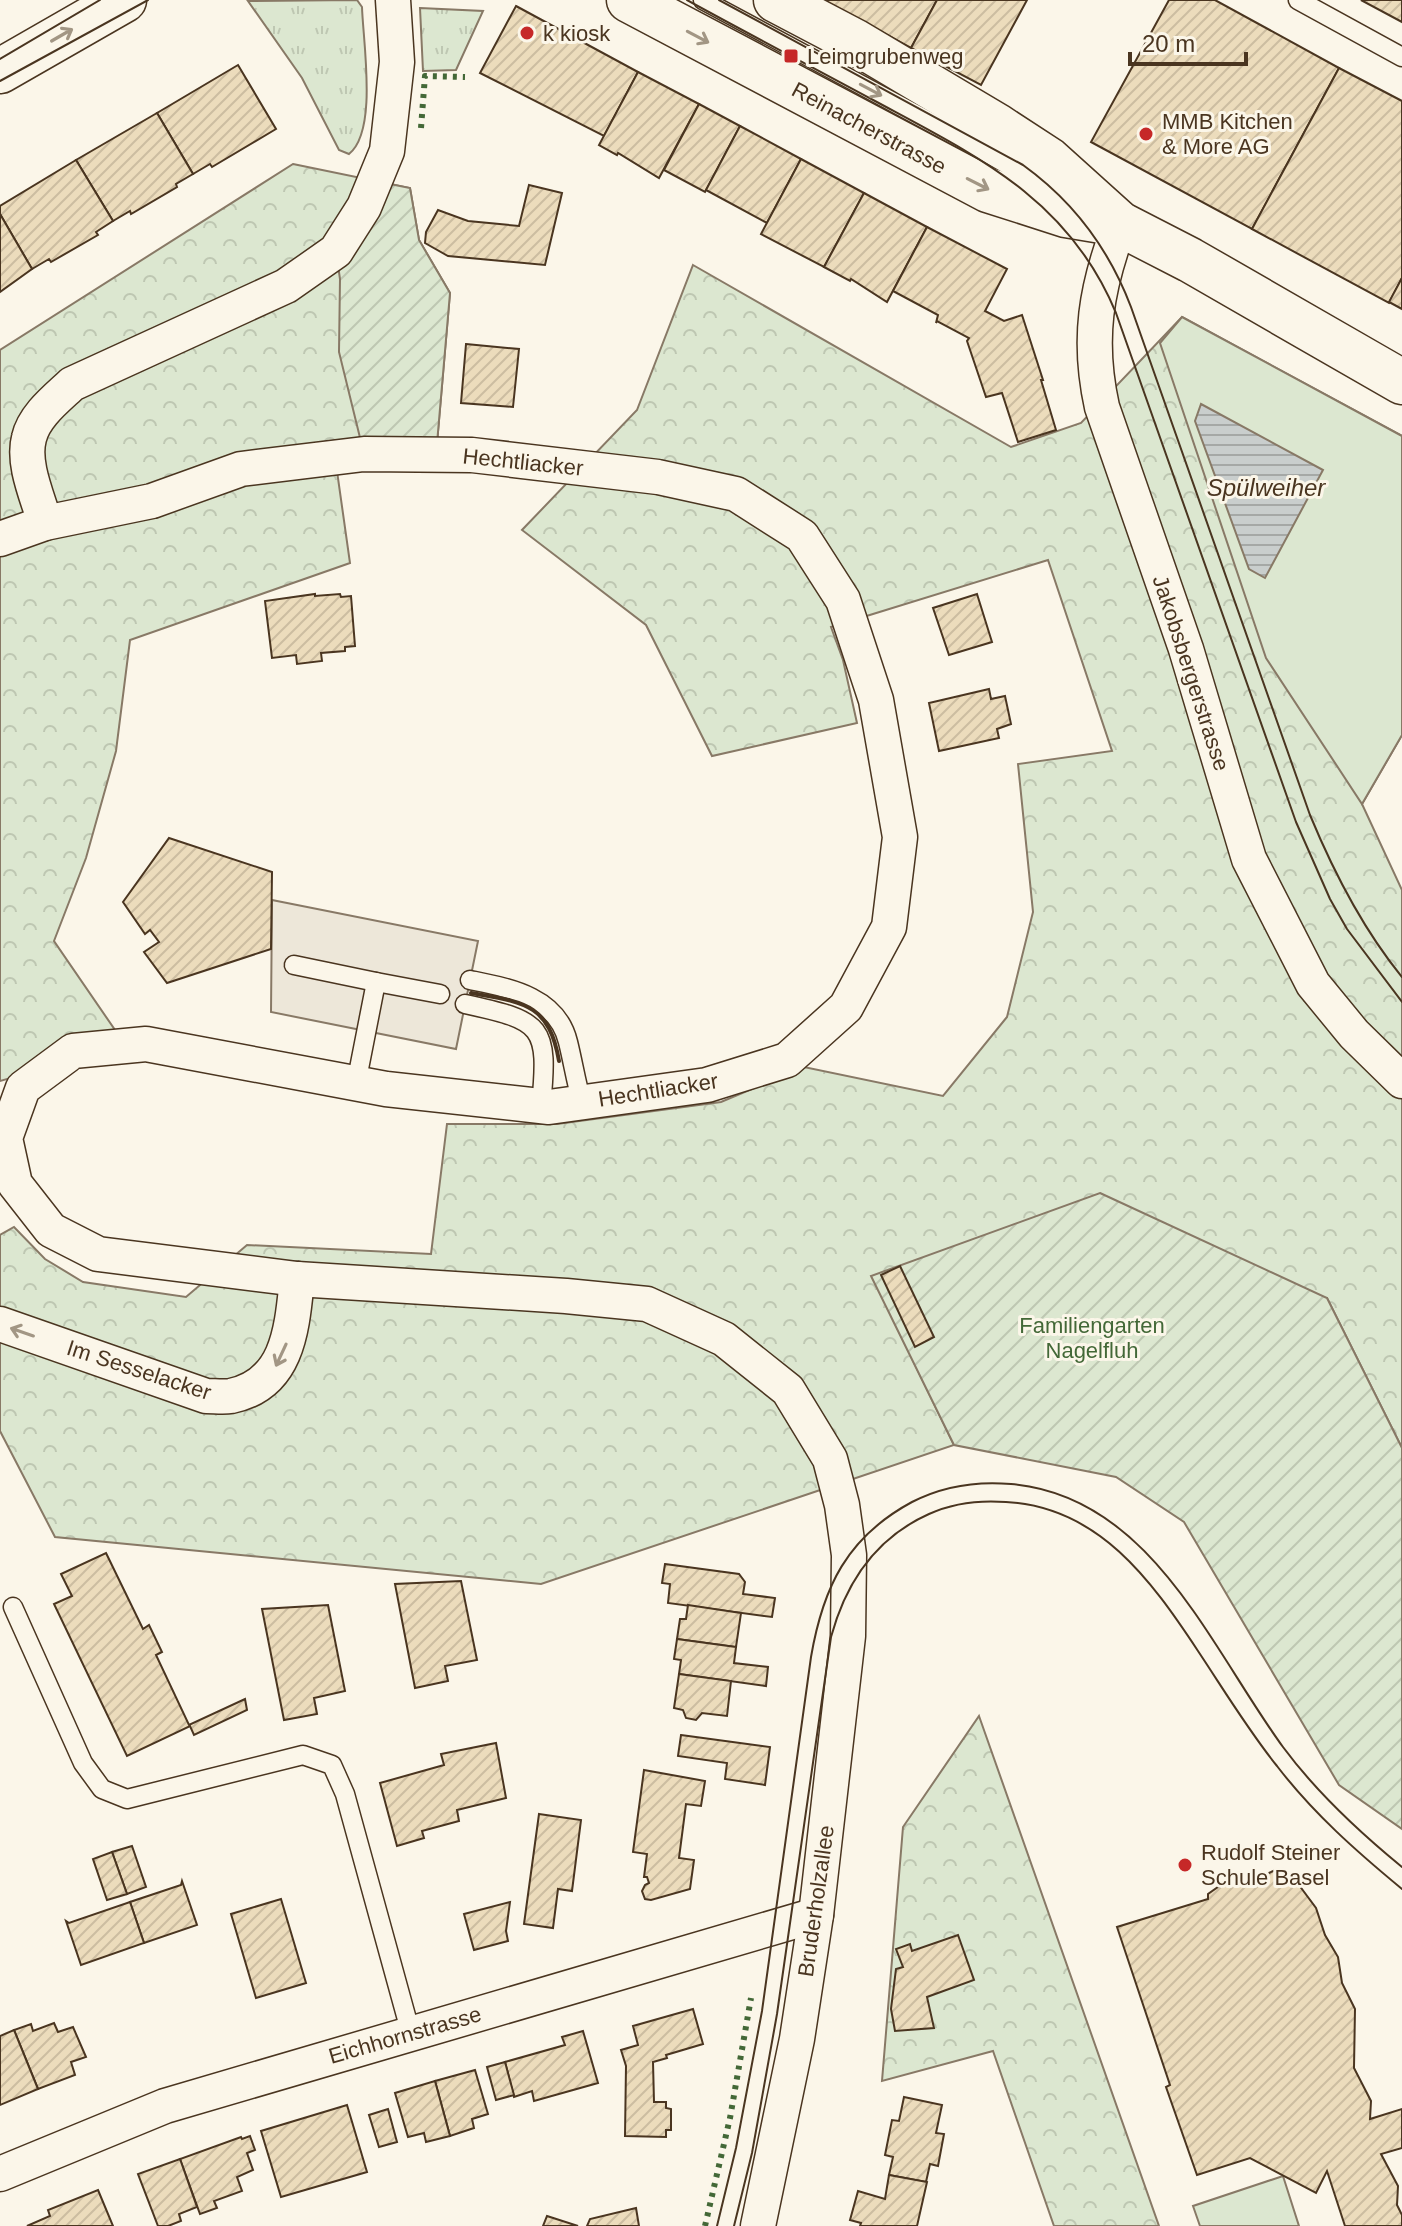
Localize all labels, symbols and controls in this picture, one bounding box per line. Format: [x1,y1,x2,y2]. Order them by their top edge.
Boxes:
scale bar [1130,16,1246,66]
place label: k kiosk [543,21,611,46]
marker: k kiosk [518,24,536,42]
one-way arrow [50,27,73,43]
one-way arrow [686,29,709,45]
text: 20 m [1142,30,1195,57]
place label: Leimgrubenweg [807,44,964,69]
marker: Leimgrubenweg [782,47,800,65]
street label: Reinacherstrasse [788,77,950,179]
one-way arrow [859,82,882,98]
place label: MMB Kitchen & More AG [1162,109,1293,159]
marker: MMB Kitchen & More AG [1137,125,1155,143]
one-way arrow [965,177,989,193]
street label: Hechtliacker [462,443,584,481]
water label: Spülweiher [1207,474,1326,501]
street label: Jakobsbergerstrasse [1148,572,1234,774]
street label: Hechtliacker [596,1068,720,1112]
park label: Familiengarten Nagelfluh [1019,1313,1165,1363]
one-way arrow [10,1323,35,1338]
street label: Im Sesselacker [64,1335,214,1405]
one-way arrow [273,1342,288,1366]
street label: Bruderholzallee [793,1824,839,1978]
place label: Rudolf Steiner Schule Basel [1201,1840,1340,1890]
marker: Rudolf Steiner Schule Basel [1176,1856,1194,1874]
street label: Eichhornstrasse [326,2001,484,2069]

